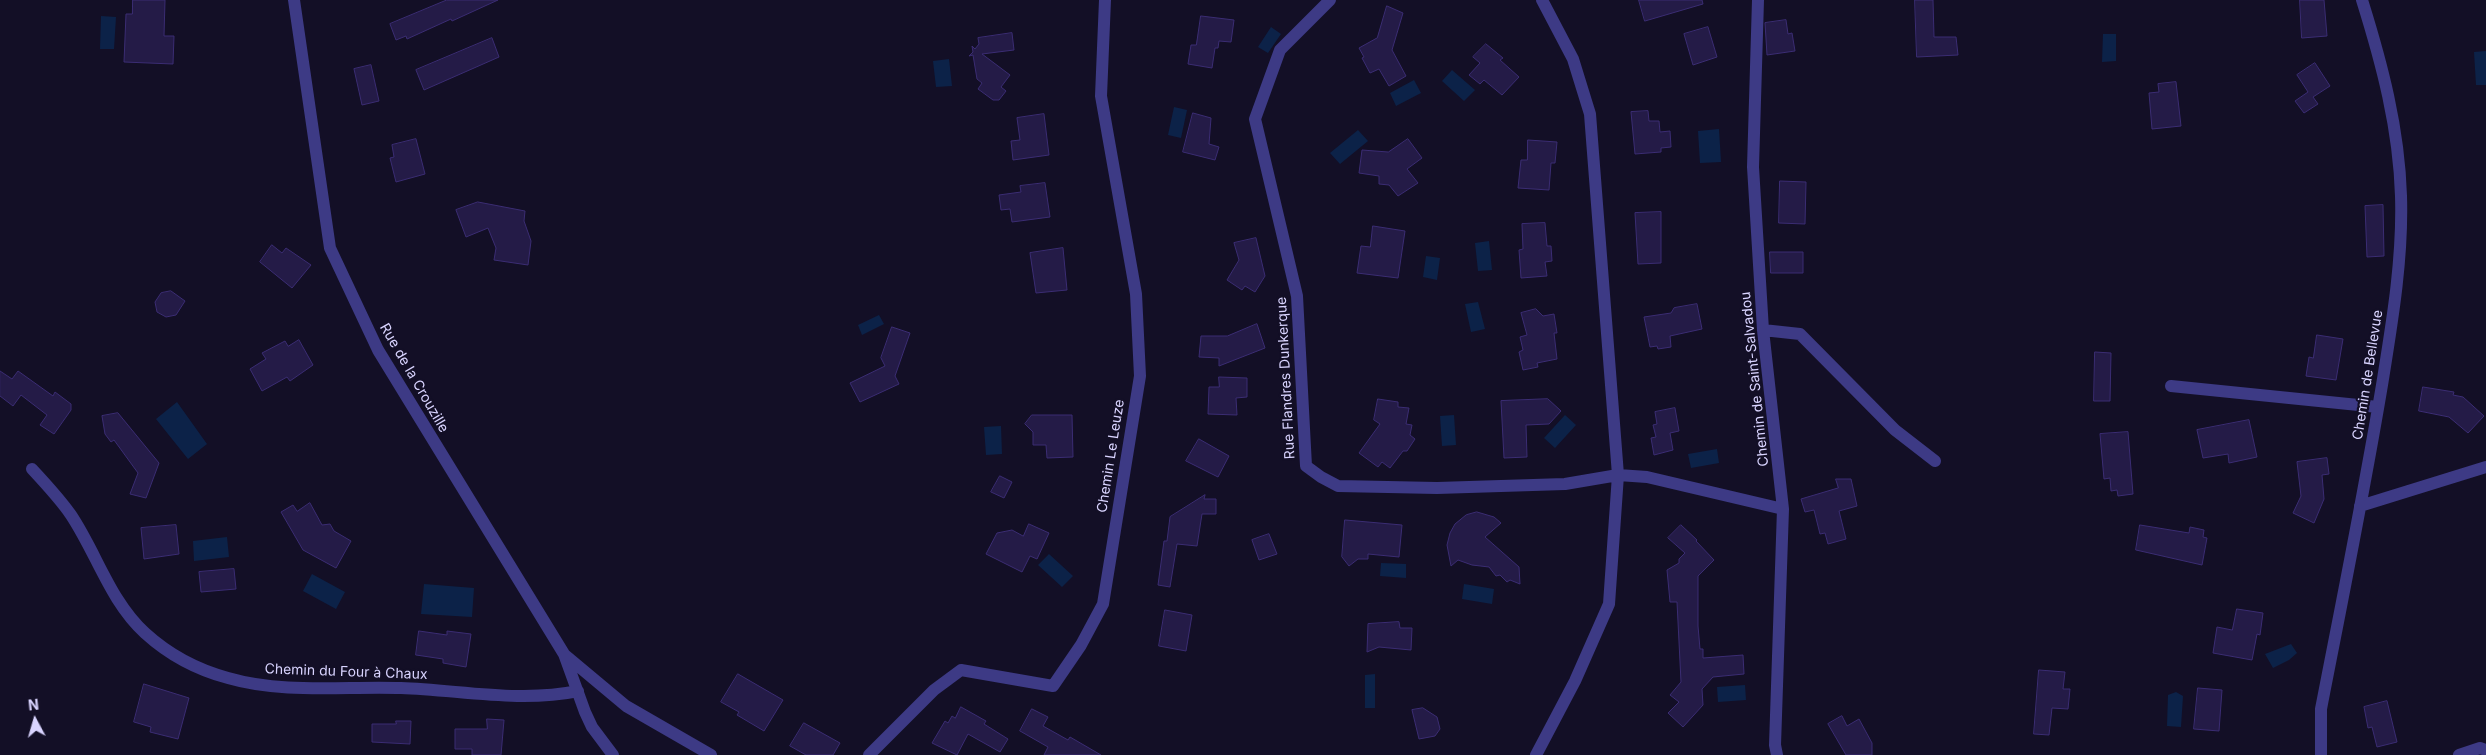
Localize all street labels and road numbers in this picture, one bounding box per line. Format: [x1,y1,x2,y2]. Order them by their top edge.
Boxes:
street label: Chemin de Saint-Salvadou [1737,291,1773,467]
street label: Rue Flandres Dunkerque [1273,296,1299,460]
street label: Chemin de Bellevue [2349,309,2387,441]
street label: Rue de la Crouzille [376,320,452,436]
street label: Chemin Le Leuze [1094,398,1128,514]
street label: Chemin du Four à Chaux [264,661,428,683]

